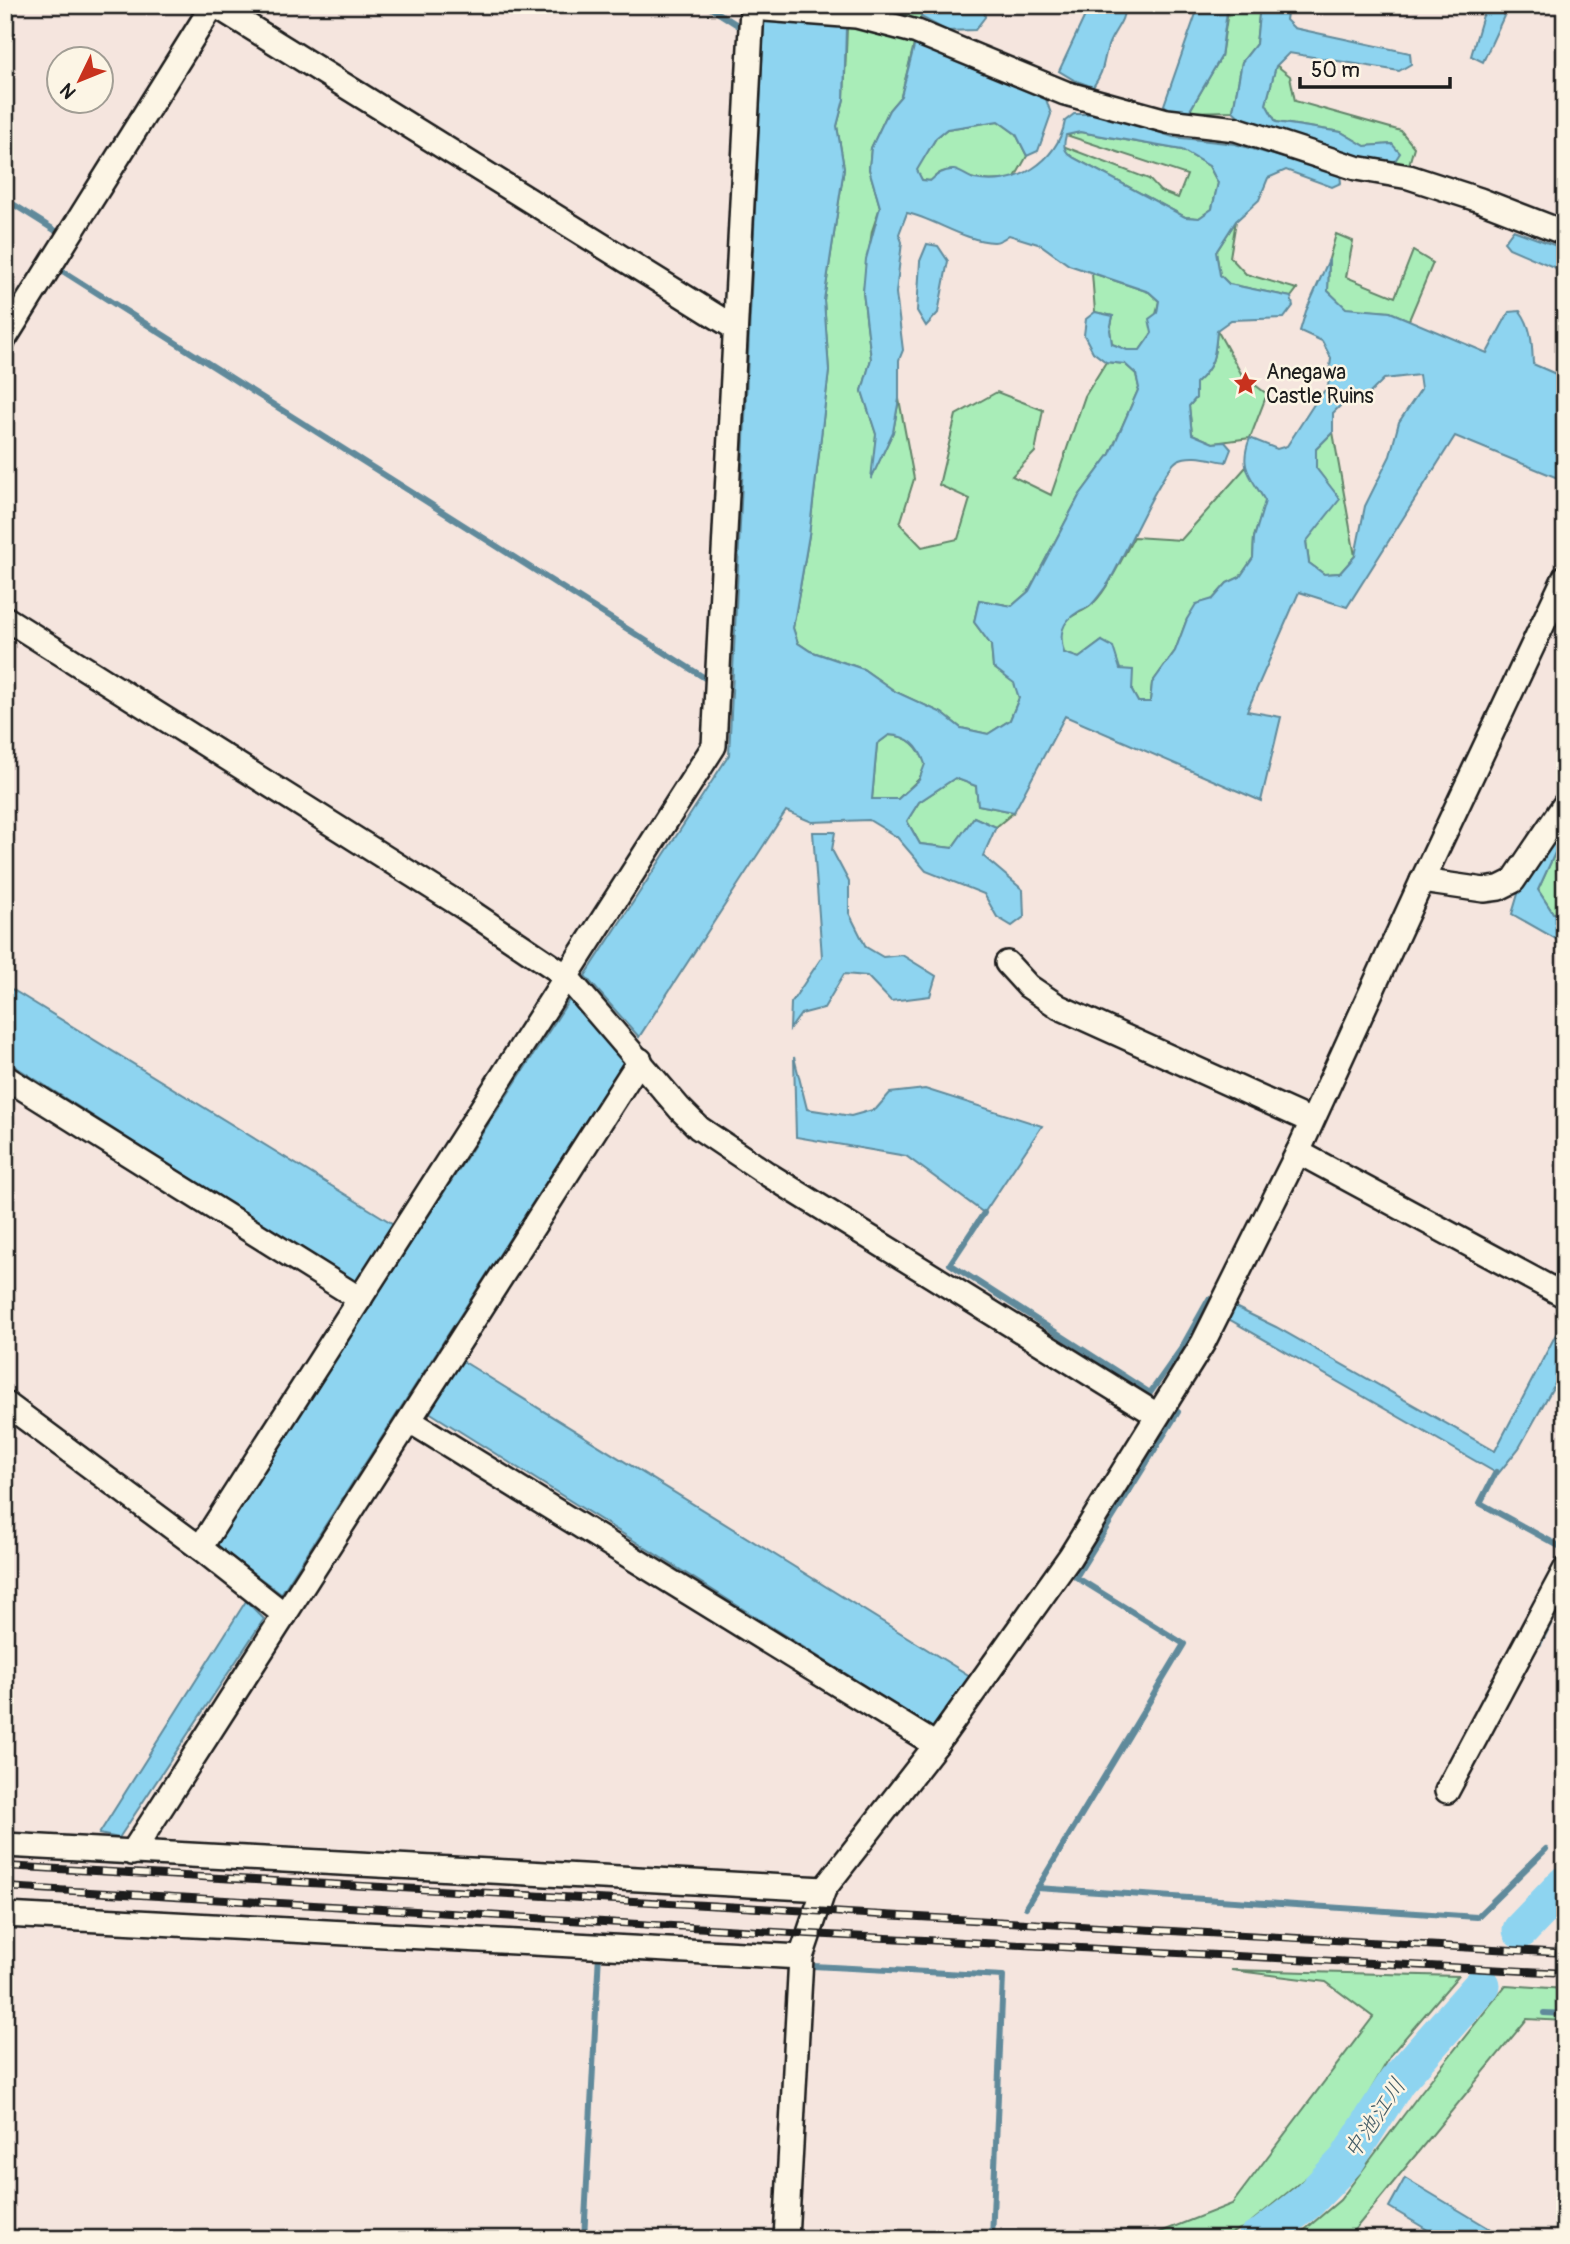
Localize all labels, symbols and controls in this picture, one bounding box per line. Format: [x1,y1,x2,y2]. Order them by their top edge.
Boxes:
north arrow [46,46,116,116]
scale bar [1300,46,1451,90]
text: 50 m [1311,57,1360,84]
text: N [55,78,81,104]
place label: Anegawa Castle Ruins [1266,359,1374,410]
place icon: Anegawa Castle Ruins [1232,370,1260,398]
water label: 中池江川 [1337,2072,1412,2165]

